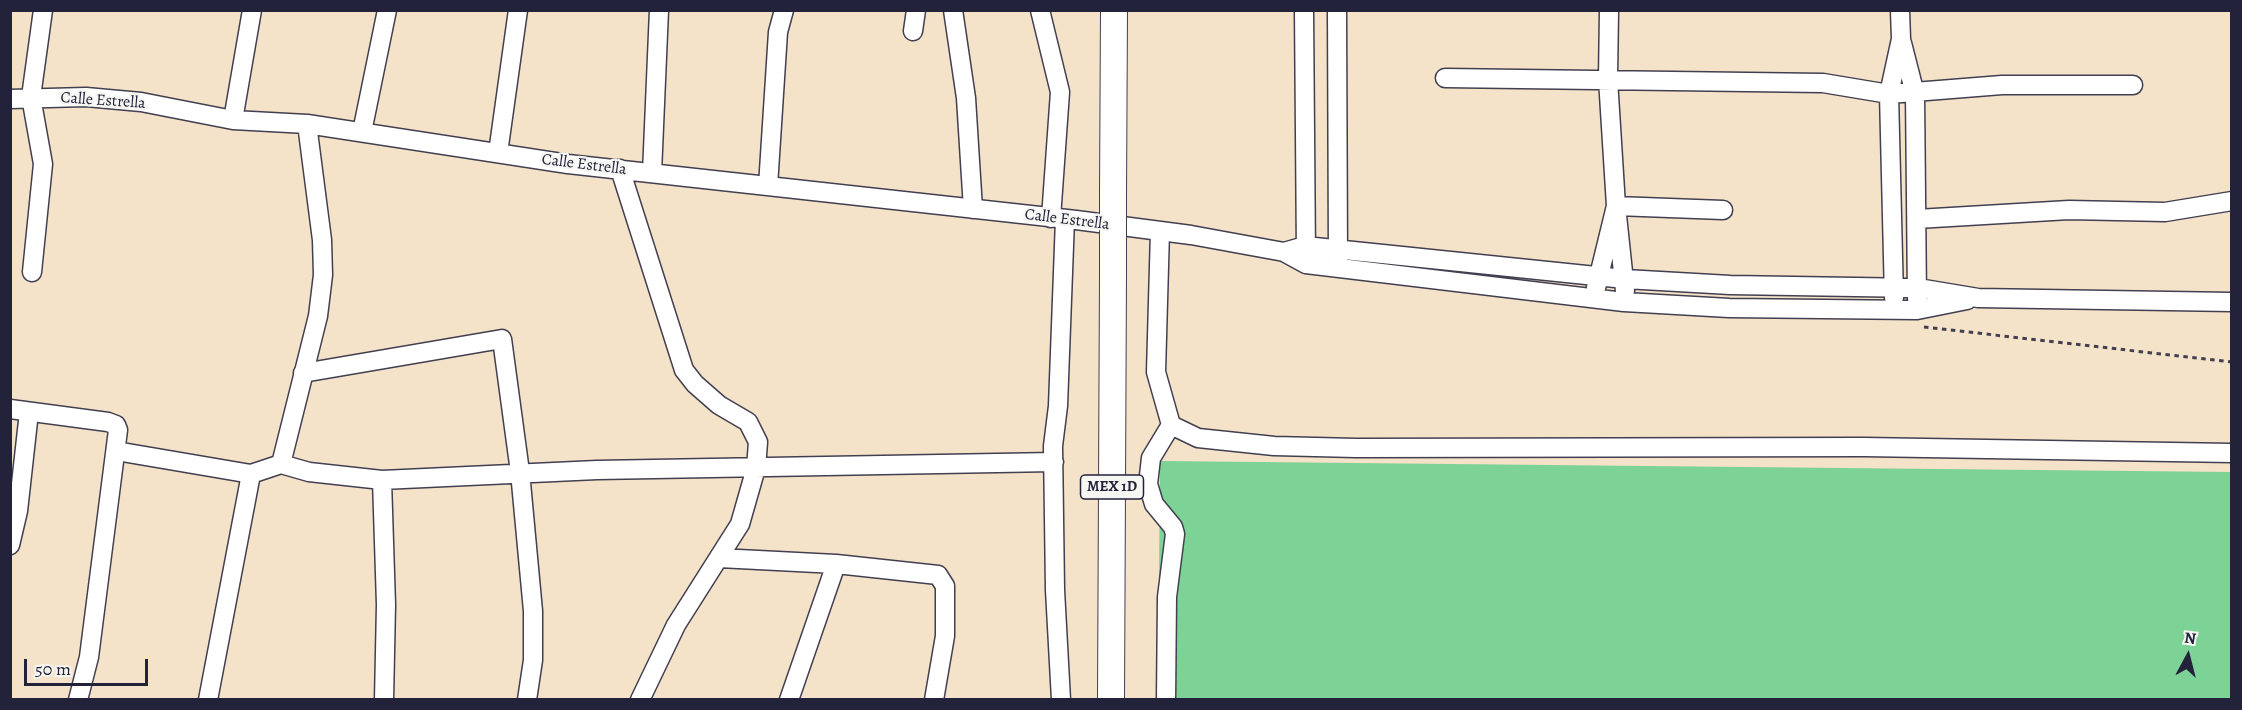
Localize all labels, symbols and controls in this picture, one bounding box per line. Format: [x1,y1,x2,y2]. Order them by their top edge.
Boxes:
street label: Calle Estrella [60,88,146,114]
street label: Calle Estrella [541,150,627,180]
street label: Calle Estrella [1024,205,1110,235]
road number: MEX 1D [1080,475,1144,499]
north arrow [2158,626,2218,686]
text: N [2183,627,2197,650]
scale bar [27,647,152,685]
text: 50 m [35,657,71,681]

